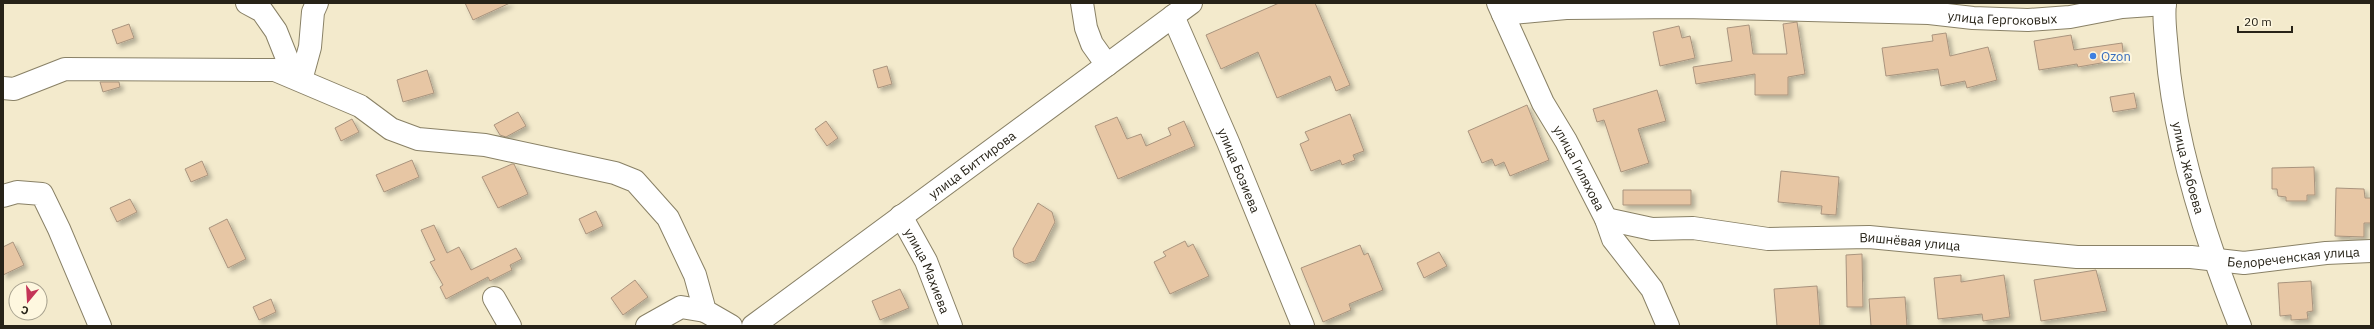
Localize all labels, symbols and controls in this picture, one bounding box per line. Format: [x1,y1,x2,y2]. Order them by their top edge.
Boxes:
street label: улица Гергоковых [1947,7,2058,29]
scale bar [2238,8,2292,34]
text: 20 m [2244,14,2272,29]
place label: Ozon [2101,48,2131,65]
marker: Ozon [2088,51,2098,61]
street label: улица Жабоева [2168,120,2208,216]
street label: улица Гиляхова [1549,122,1608,214]
street label: улица Бозиева [1214,125,1264,215]
street label: улица Биттирова [925,127,1019,203]
street label: улица Махиева [900,225,953,316]
street label: Вишнёвая улица [1859,229,1961,255]
street label: Белореченская улица [2226,244,2360,272]
north arrow [8,281,48,321]
text: С [19,303,30,318]

